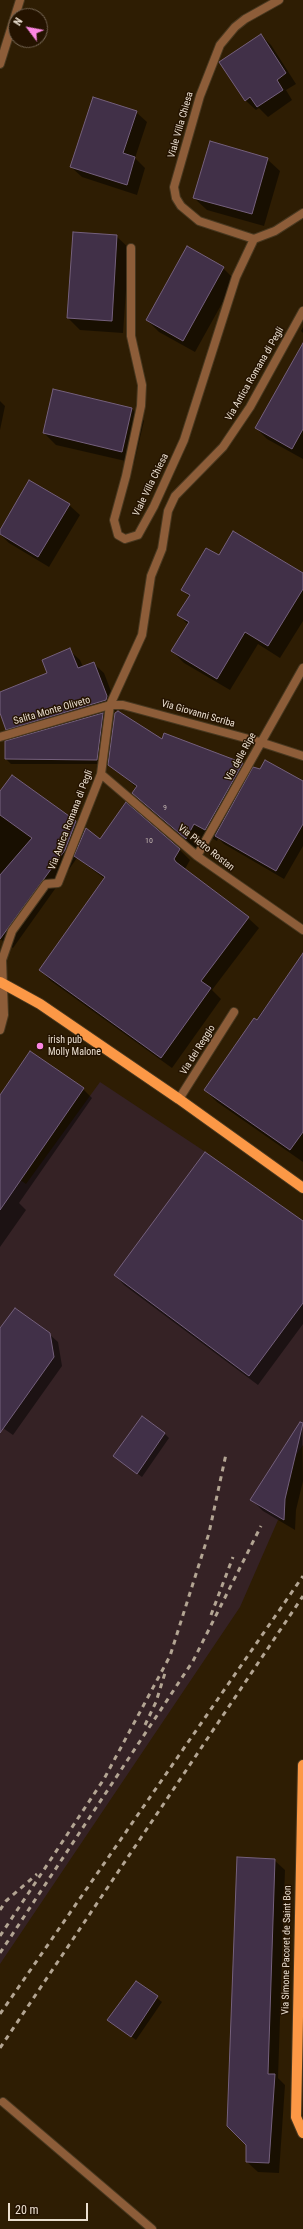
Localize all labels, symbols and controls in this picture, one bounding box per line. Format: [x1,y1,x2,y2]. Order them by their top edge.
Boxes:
north arrow [8,8,48,48]
text: N [11,16,26,28]
street label: Viale Villa Chiesa [166,90,196,160]
street label: Via Antica Romana di Pegli [223,325,287,423]
street label: Viale Villa Chiesa [131,452,171,518]
street label: Salita Monte Oliveto [12,694,92,728]
street label: Via Giovanni Scriba [160,698,236,730]
street label: Via delle Ripe [223,731,259,783]
street label: Via Antica Romana di Pegli [46,768,96,872]
house number: 9 [163,803,167,813]
street label: Via Pietro Rostan [175,822,237,874]
house number: 10 [145,836,153,846]
street label: Via dei Reggio [178,1023,218,1077]
place label: irish pub Molly Malone [48,1034,101,1058]
marker: irish pub Molly Malone [35,1041,45,1051]
street label: Via Simone Pacoret de Saint Bon [280,1885,294,2015]
scale bar [10,2195,90,2221]
text: 20 m [15,2203,39,2217]

